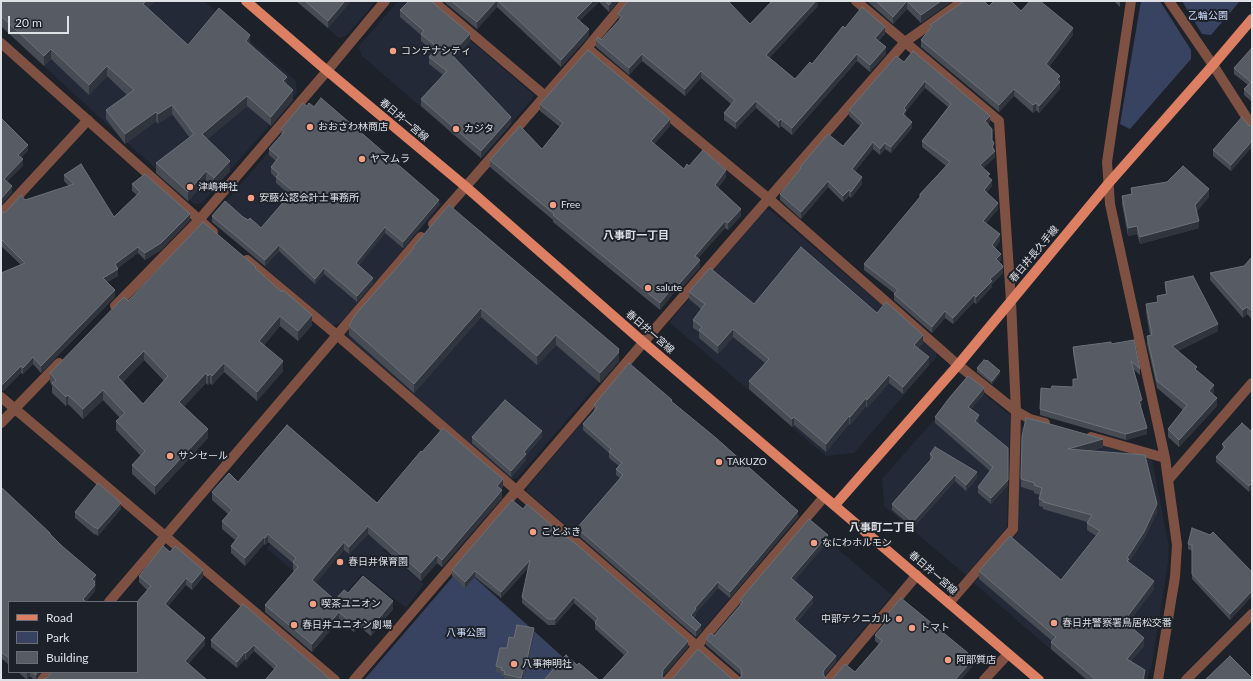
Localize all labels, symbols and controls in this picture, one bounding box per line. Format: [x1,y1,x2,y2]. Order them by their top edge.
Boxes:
scale bar [10,8,71,34]
park label: 乙輪公園 [1188,10,1228,22]
text: 20 m [15,15,42,30]
place label: コンテナシティ [401,45,471,57]
marker: コンテナシティ [388,46,398,56]
street label: 春日井一宮線 [377,96,431,144]
place label: おおさわ林商店 [318,121,388,133]
marker: おおさわ林商店 [305,122,315,132]
place label: カジタ [464,123,494,135]
marker: カジタ [451,124,461,134]
place label: ヤマムラ [370,153,410,165]
marker: ヤマムラ [357,154,367,164]
place label: 津嶋神社 [198,181,238,193]
marker: 津嶋神社 [185,182,195,192]
place label: 安藤公認会計士事務所 [259,192,359,204]
marker: 安藤公認会計士事務所 [246,193,256,203]
place label: Free [561,199,580,211]
marker: Free [548,200,558,210]
street label: 春日井長久手線 [1007,223,1061,285]
district label: 八事町一丁目 [603,228,669,242]
place label: salute [656,282,682,294]
marker: salute [643,283,653,293]
street label: 春日井一宮線 [623,308,677,356]
place label: サンセール [178,450,228,462]
marker: サンセール [165,451,175,461]
place label: TAKUZO [727,456,767,468]
marker: TAKUZO [714,457,724,467]
district label: 八事町二丁目 [849,520,915,534]
place label: ことぶき [541,526,581,538]
marker: ことぶき [528,527,538,537]
place label: なにわホルモン [822,537,892,549]
marker: なにわホルモン [809,538,819,548]
street label: 春日井一宮線 [906,549,960,597]
place label: 春日井保育園 [348,556,408,568]
marker: 春日井保育園 [335,557,345,567]
place label: 喫茶ユニオン [321,598,381,610]
marker: 喫茶ユニオン [308,599,318,609]
legend [8,601,138,673]
text: Road [46,610,73,625]
place label: 中部テクニカル [821,613,891,625]
marker: 中部テクニカル [894,614,904,624]
place label: 春日井警察署鳥居松交番 [1062,617,1172,629]
marker: 春日井警察署鳥居松交番 [1049,618,1059,628]
place label: 春日井ユニオン劇場 [302,619,392,631]
marker: 春日井ユニオン劇場 [289,620,299,630]
place label: トマト [920,622,950,634]
marker: トマト [907,623,917,633]
park label: 八事公園 [446,627,486,639]
text: Park [46,630,69,645]
text: Building [46,650,89,665]
place label: 阿部質店 [956,654,996,666]
marker: 阿部質店 [943,655,953,665]
place label: 八事神明社 [522,658,572,670]
marker: 八事神明社 [509,659,519,669]

